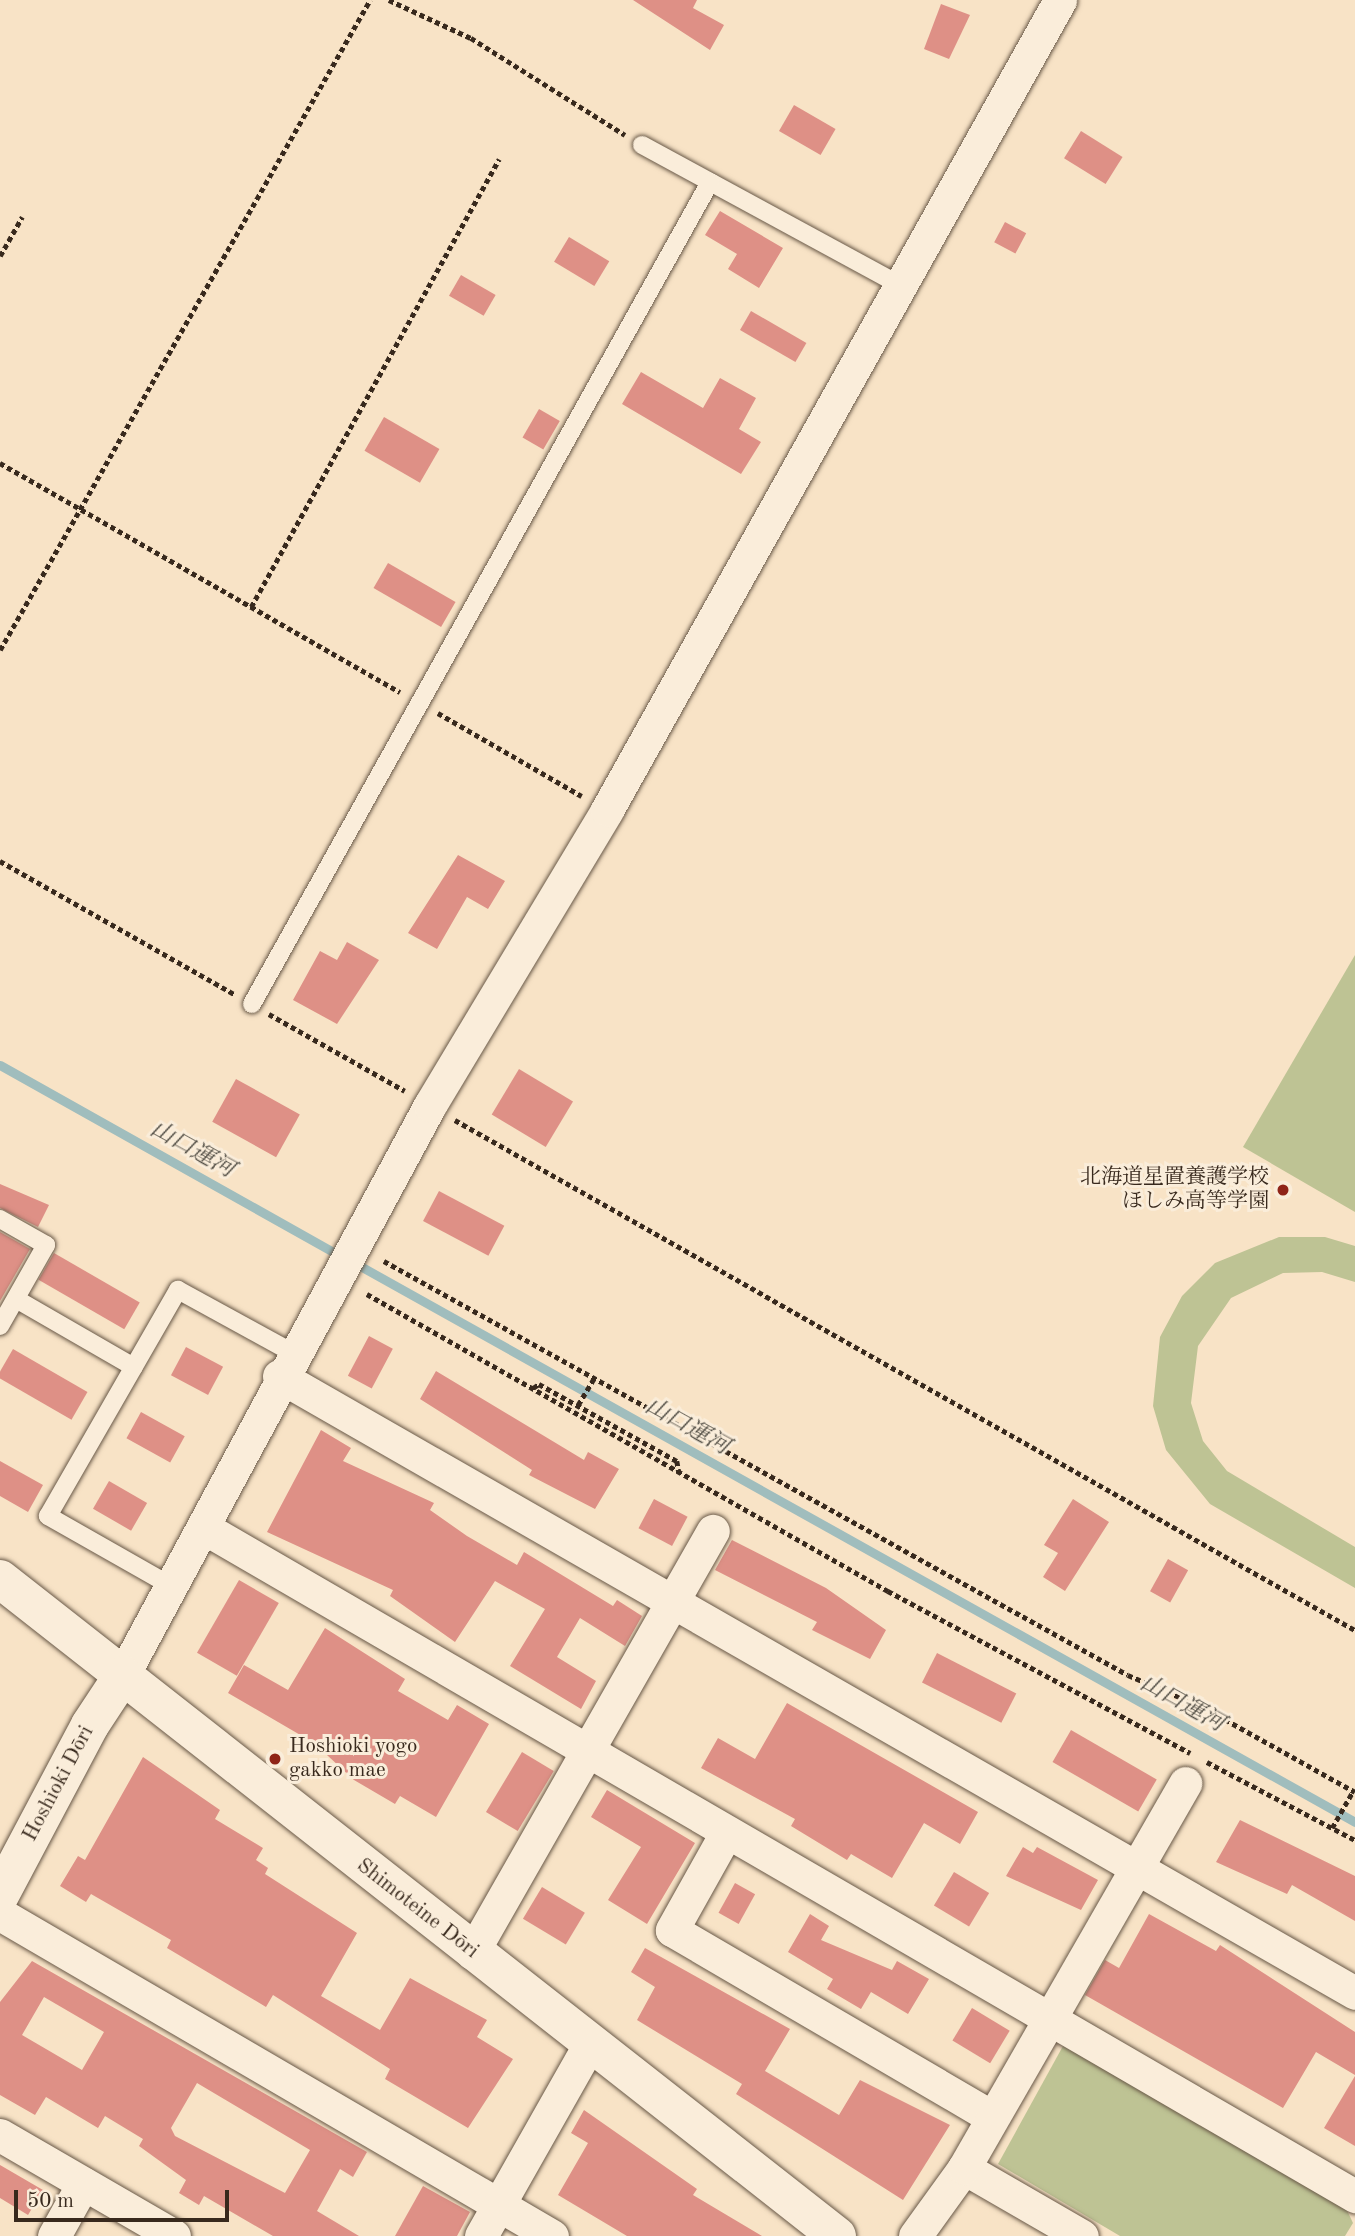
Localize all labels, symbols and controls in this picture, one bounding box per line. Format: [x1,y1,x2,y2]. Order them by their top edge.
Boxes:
water label: 山口運河 [145,1116,239,1184]
place label: 北海道星置養護学校 ほしみ高等学園 [1080,1165,1269,1215]
marker: 北海道星置養護学校 ほしみ高等学園 [1275,1182,1291,1198]
water label: 山口運河 [640,1393,734,1461]
water label: 山口運河 [1135,1670,1229,1738]
street label: Hoshioki Dōri [18,1722,100,1846]
place label: Hoshioki yogo gakko mae [289,1734,417,1784]
marker: Hoshioki yogo gakko mae [267,1751,283,1767]
street label: Shimoteine Dōri [351,1854,483,1964]
scale bar [18,2176,233,2220]
text: 50 m [27,2191,74,2212]

